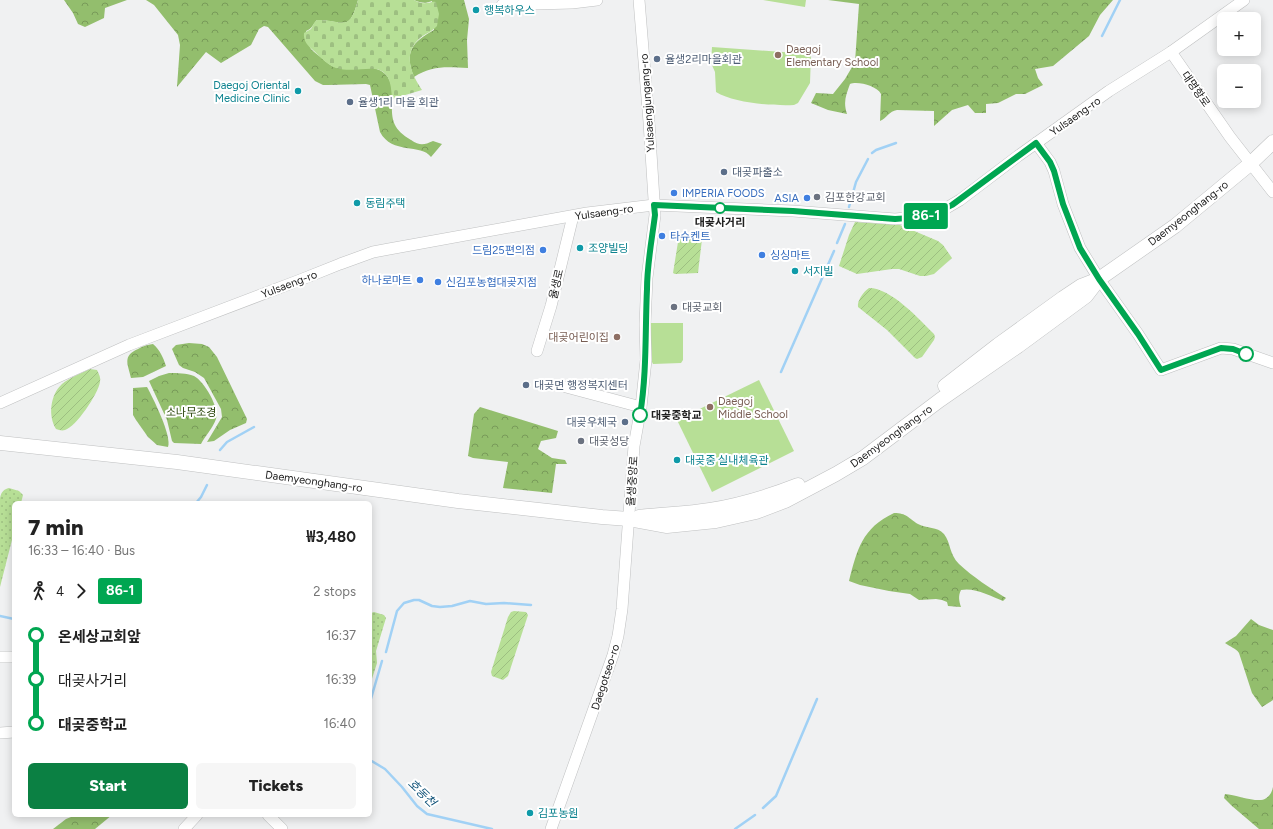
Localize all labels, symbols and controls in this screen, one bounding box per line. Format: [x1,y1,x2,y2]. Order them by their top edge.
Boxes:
place label: 행복하우스 [484,4,535,17]
marker: 행복하우스 [471,5,481,15]
map controls [1217,12,1261,108]
button: + [1217,12,1261,56]
place label: Daegoj Elementary School [786,43,878,69]
marker: Daegoj Elementary School [773,50,783,60]
street label: Yulsaengjungang-ro [638,53,657,153]
place label: 율생2리마을회관 [665,53,742,66]
marker: 율생2리마을회관 [652,54,662,64]
button: − [1217,64,1261,108]
street label: 대명항로 [1179,69,1213,110]
place label: Daegoj Oriental Medicine Clinic [213,79,290,105]
marker: Daegoj Oriental Medicine Clinic [293,86,303,96]
street label: Yulsaeng-ro [1047,94,1103,139]
place label: 율생1리 마을 회관 [358,96,439,109]
marker: 율생1리 마을 회관 [345,97,355,107]
place label: 대곶파출소 [732,166,783,179]
marker: 대곶파출소 [719,167,729,177]
street label: Daemyeonghang-ro [1146,178,1231,249]
place label: IMPERIA FOODS [682,187,765,200]
marker: IMPERIA FOODS [669,188,679,198]
place label: 김포한강교회 [825,191,886,204]
place label: ASIA [774,192,800,205]
marker: 김포한강교회 [812,192,822,202]
marker: ASIA [802,193,812,203]
place label: 동림주택 [365,197,405,210]
marker: 동림주택 [352,198,362,208]
street label: Yulsaeng-ro [574,202,634,223]
marker: 대곶사거리 [714,202,726,214]
line badge: 86-1 [898,203,954,229]
text: 86-1 [912,207,940,224]
place label: 대곶사거리 [695,216,745,229]
place label: 타슈켄트 [670,230,710,243]
marker: 타슈켄트 [657,231,667,241]
place label: 조양빌딩 [588,242,628,255]
marker: 조양빌딩 [575,243,585,253]
place label: 드림25편의점 [472,244,535,257]
marker: 드림25편의점 [538,245,548,255]
place label: 싱싱마트 [770,249,810,262]
marker: 싱싱마트 [757,250,767,260]
place label: 서지빌 [803,265,833,278]
marker: 서지빌 [790,266,800,276]
street label: Yulsaeng-ro [259,268,319,301]
street label: 율생로 [547,268,566,300]
place label: 하나로마트 [361,274,412,287]
marker: 하나로마트 [415,275,425,285]
place label: 신김포농협대곶지점 [446,276,537,289]
marker: 신김포농협대곶지점 [433,277,443,287]
place label: 대곶교회 [682,301,722,314]
marker: 대곶교회 [669,302,679,312]
place label: 대곶어린이집 [548,331,609,344]
marker: 대곶어린이집 [612,332,622,342]
unlabelled marker [1238,346,1254,362]
place label: 대곶면 행정복지센터 [534,379,628,392]
marker: 대곶면 행정복지센터 [521,380,531,390]
place label: Daegoj Middle School [718,395,788,421]
marker: Daegoj Middle School [705,402,715,412]
street label: Daemyeonghang-ro [848,402,935,471]
park label: 소나무조경 [166,406,216,419]
marker: 대곶중학교 [632,407,648,423]
place label: 대곶중학교 [651,409,702,422]
place label: 대곶우체국 [566,416,617,429]
marker: 대곶우체국 [620,417,630,427]
place label: 대곶성당 [589,435,629,448]
marker: 대곶성당 [576,436,586,446]
place label: 대곶중 실내체육관 [685,454,769,467]
street label: 율생중앙로 [624,455,641,507]
marker: 대곶중 실내체육관 [672,455,682,465]
street label: Daemyeonghang-ro [264,468,363,495]
text: 7 min [28,514,84,541]
text: ₩3,480 [307,528,356,546]
text: 16:33 – 16:40 · Bus [28,543,135,558]
icon: walk [28,580,50,602]
icon: forward [70,580,92,602]
text: 86-1 [106,582,134,599]
text: 4 [56,584,64,599]
text: 2 stops [313,584,356,599]
text: 온세상교회앞 [58,628,141,646]
text: 16:37 [326,628,356,643]
street label: Daegotseo-ro [589,643,622,712]
text: 대곶사거리 [58,672,127,690]
text: 16:39 [326,672,356,687]
text: 대곶중학교 [58,716,127,734]
text: 16:40 [324,716,356,731]
button: Start [28,763,188,809]
button: Tickets [196,763,356,809]
water label: 호동천 [405,776,440,811]
place label: 김포농원 [538,807,578,820]
marker: 김포농원 [525,808,535,818]

